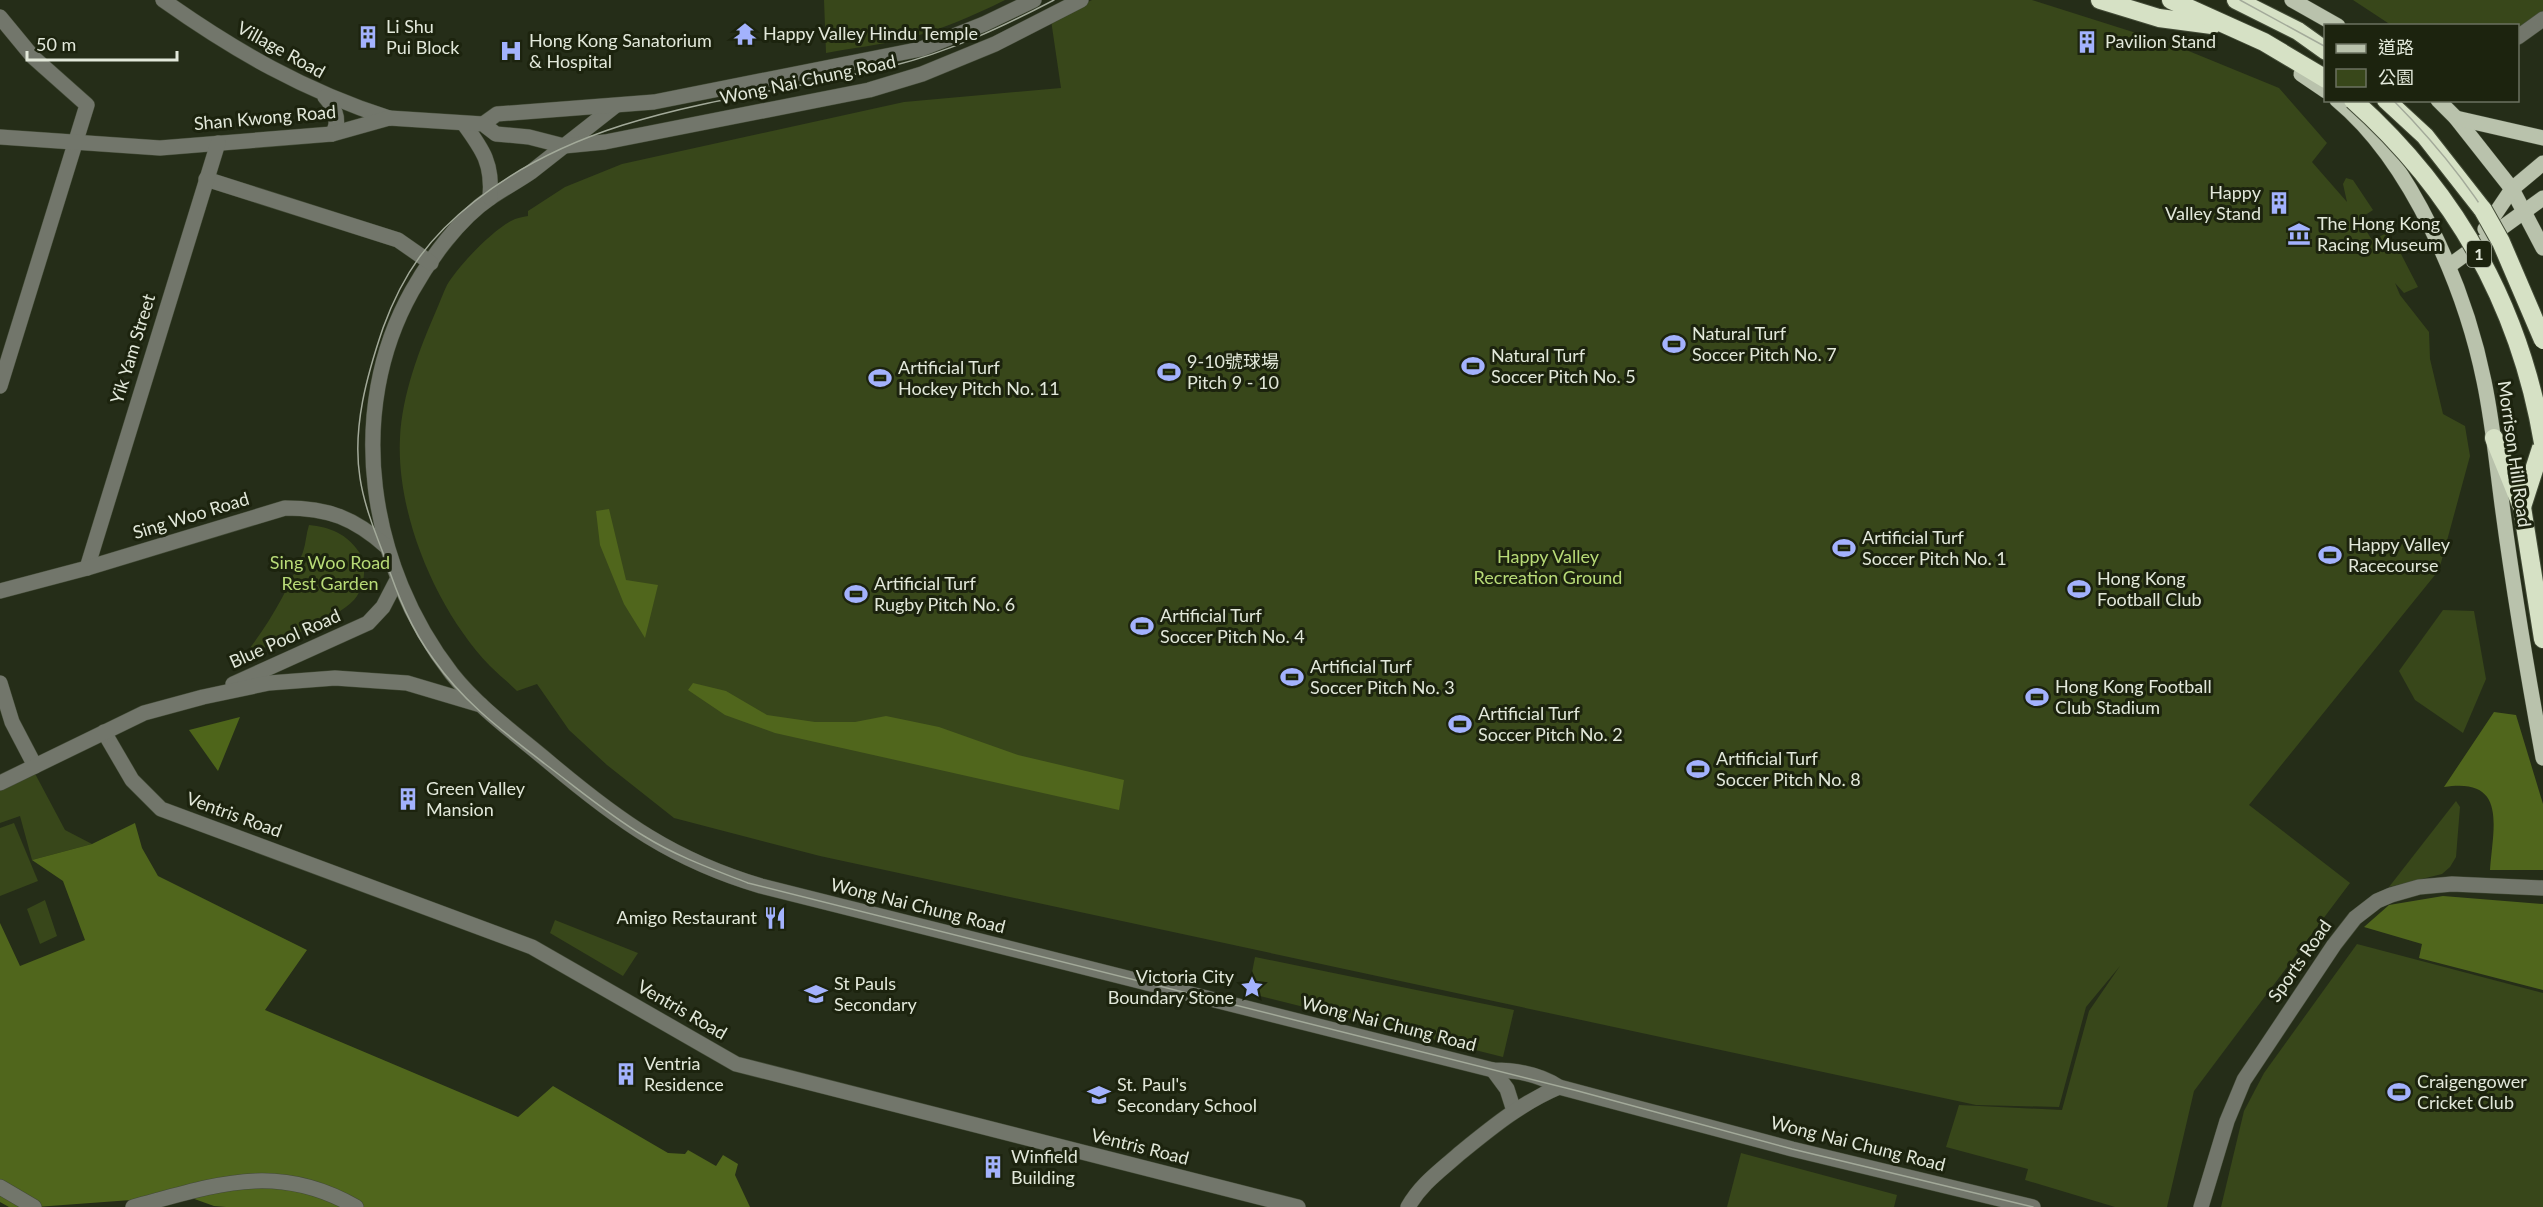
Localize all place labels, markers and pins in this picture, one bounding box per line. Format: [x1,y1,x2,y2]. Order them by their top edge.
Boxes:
place label: Li Shu Pui Block [386,15,460,58]
temple icon: Happy Valley Hindu Temple [732,21,758,47]
place label: Happy Valley Hindu Temple [763,22,978,44]
building icon: Li Shu Pui Block [355,24,381,50]
place label: Hong Kong Sanatorium & Hospital [529,29,712,72]
building icon: Pavilion Stand [2074,29,2100,55]
place label: Pavilion Stand [2105,30,2216,52]
hospital icon: Hong Kong Sanatorium & Hospital [498,38,524,64]
place label: Happy Valley Stand [2165,181,2262,224]
building icon: Happy Valley Stand [2266,190,2292,216]
place label: The Hong Kong Racing Museum [2317,212,2443,255]
museum icon: The Hong Kong Racing Museum [2286,221,2312,247]
place label: Natural Turf Soccer Pitch No. 7 [1692,322,1837,365]
sports icon: Natural Turf Soccer Pitch No. 7 [1661,331,1687,357]
place label: Natural Turf Soccer Pitch No. 5 [1491,344,1636,387]
place label: 9-10號球場 Pitch 9 - 10 [1187,350,1279,393]
sports icon: Natural Turf Soccer Pitch No. 5 [1460,353,1486,379]
place label: Artificial Turf Hockey Pitch No. 11 [898,356,1060,399]
sports icon: 9-10號球場 Pitch 9 - 10 [1156,359,1182,385]
sports icon: Artificial Turf Hockey Pitch No. 11 [867,365,893,391]
place label: Artificial Turf Soccer Pitch No. 1 [1862,526,2007,569]
place label: Happy Valley Racecourse [2348,533,2451,576]
sports icon: Artificial Turf Soccer Pitch No. 1 [1831,535,1857,561]
sports icon: Happy Valley Racecourse [2317,542,2343,568]
place label: Hong Kong Football Club [2097,567,2202,610]
place label: Artificial Turf Rugby Pitch No. 6 [874,572,1015,615]
sports icon: Hong Kong Football Club [2066,576,2092,602]
sports icon: Artificial Turf Rugby Pitch No. 6 [843,581,869,607]
place label: Artificial Turf Soccer Pitch No. 4 [1160,604,1305,647]
sports icon: Artificial Turf Soccer Pitch No. 4 [1129,613,1155,639]
place label: Artificial Turf Soccer Pitch No. 3 [1310,655,1455,698]
sports icon: Artificial Turf Soccer Pitch No. 3 [1279,664,1305,690]
place label: Hong Kong Football Club Stadium [2055,675,2212,718]
sports icon: Hong Kong Football Club Stadium [2024,684,2050,710]
place label: Artificial Turf Soccer Pitch No. 2 [1478,702,1623,745]
sports icon: Artificial Turf Soccer Pitch No. 2 [1447,711,1473,737]
place label: Artificial Turf Soccer Pitch No. 8 [1716,747,1861,790]
sports icon: Artificial Turf Soccer Pitch No. 8 [1685,756,1711,782]
place label: Green Valley Mansion [426,777,526,820]
building icon: Green Valley Mansion [395,786,421,812]
restaurant icon: Amigo Restaurant [762,905,788,931]
place label: Amigo Restaurant [617,906,758,928]
place label: Victoria City Boundary Stone [1108,965,1235,1008]
place label: St Pauls Secondary [834,972,917,1015]
place icon: Victoria City Boundary Stone [1239,974,1265,1000]
school or university icon: St Pauls Secondary [803,981,829,1007]
place label: Ventria Residence [644,1052,724,1095]
building icon: Ventria Residence [613,1061,639,1087]
place label: Craigengower Cricket Club [2417,1070,2527,1113]
place label: St. Paul's Secondary School [1117,1073,1257,1116]
sports icon: Craigengower Cricket Club [2386,1079,2412,1105]
school or university icon: St. Paul's Secondary School [1086,1082,1112,1108]
place label: Winfield Building [1011,1145,1078,1188]
building icon: Winfield Building [980,1154,1006,1180]

